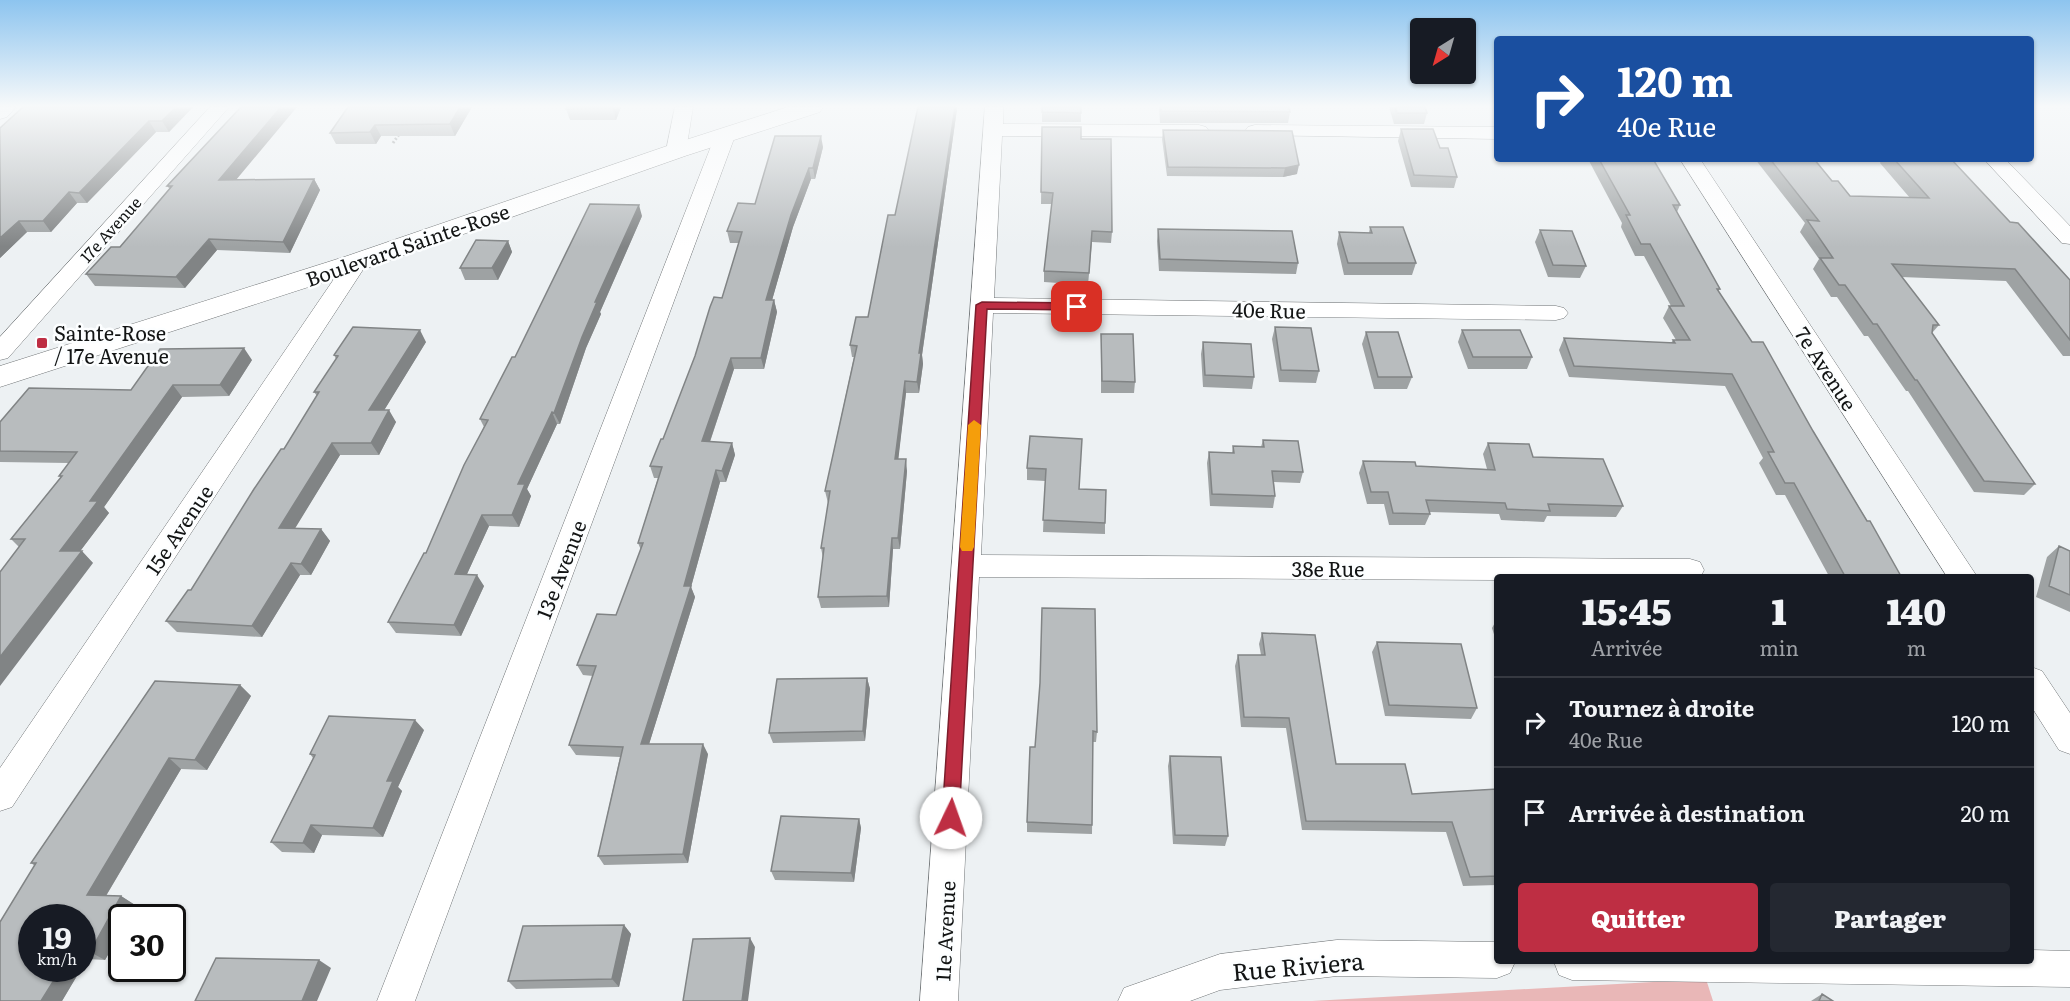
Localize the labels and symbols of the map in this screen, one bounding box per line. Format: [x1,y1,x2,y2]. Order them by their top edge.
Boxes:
north arrow [1410,18,1476,84]
street label: 17e Avenue [74,191,146,267]
street label: Boulevard Sainte-Rose [301,195,513,293]
pin [1051,281,1102,332]
street label: 40e Rue [1232,293,1306,325]
place label: Sainte-Rose / 17e Avenue [54,317,169,370]
street label: 7e Avenue [1789,320,1865,416]
marker: Sainte-Rose / 17e Avenue [35,336,49,350]
street label: 15e Avenue [137,478,219,580]
street label: 13e Avenue [527,515,593,623]
street label: 38e Rue [1292,553,1364,583]
position arrow [919,786,983,850]
street label: 11e Avenue [926,880,962,982]
speed limit sign: 30 [108,904,186,982]
street label: Rue Riviera [1231,942,1365,988]

